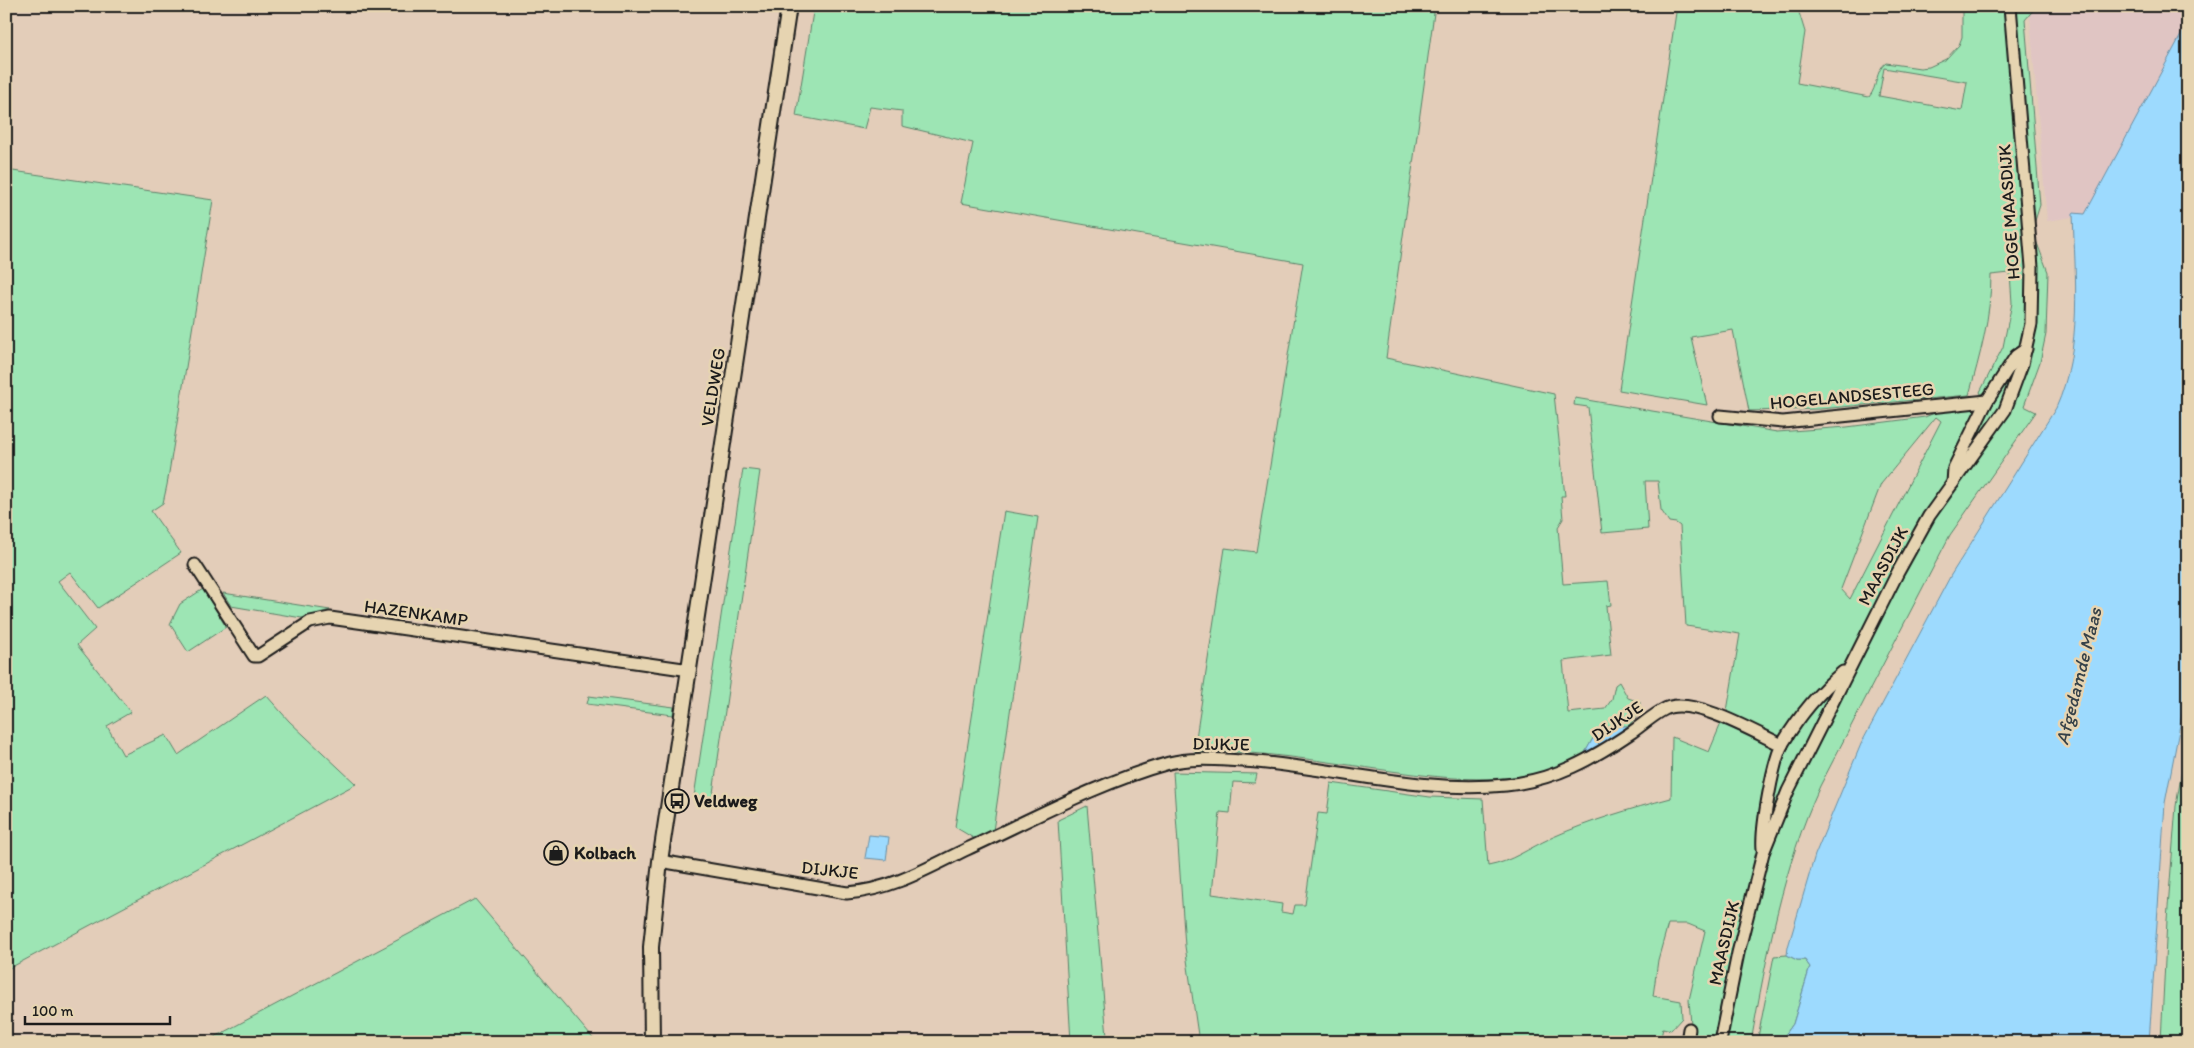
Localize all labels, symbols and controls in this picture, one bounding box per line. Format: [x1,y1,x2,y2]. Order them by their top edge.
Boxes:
street label: HOGE MAASDIJK [1993,143,2025,280]
street label: VELDWEG [696,346,730,428]
street label: HOGELANDSESTEEG [1769,378,1935,414]
street label: MAASDIJK [1853,523,1913,609]
street label: HAZENKAMP [363,595,470,631]
water label: Afgedamde Maas [2050,605,2107,747]
street label: DIJKJE [1587,696,1647,746]
street label: DIJKJE [1192,733,1250,755]
bus stop icon: Veldweg [664,788,690,814]
place label: Veldweg [694,790,758,812]
shop icon: Kolbach [543,840,569,866]
place label: Kolbach [574,842,636,864]
street label: DIJKJE [800,856,860,884]
street label: MAASDIJK [1704,899,1744,987]
scale bar [25,993,170,1025]
text: 100 m [32,1002,74,1020]

